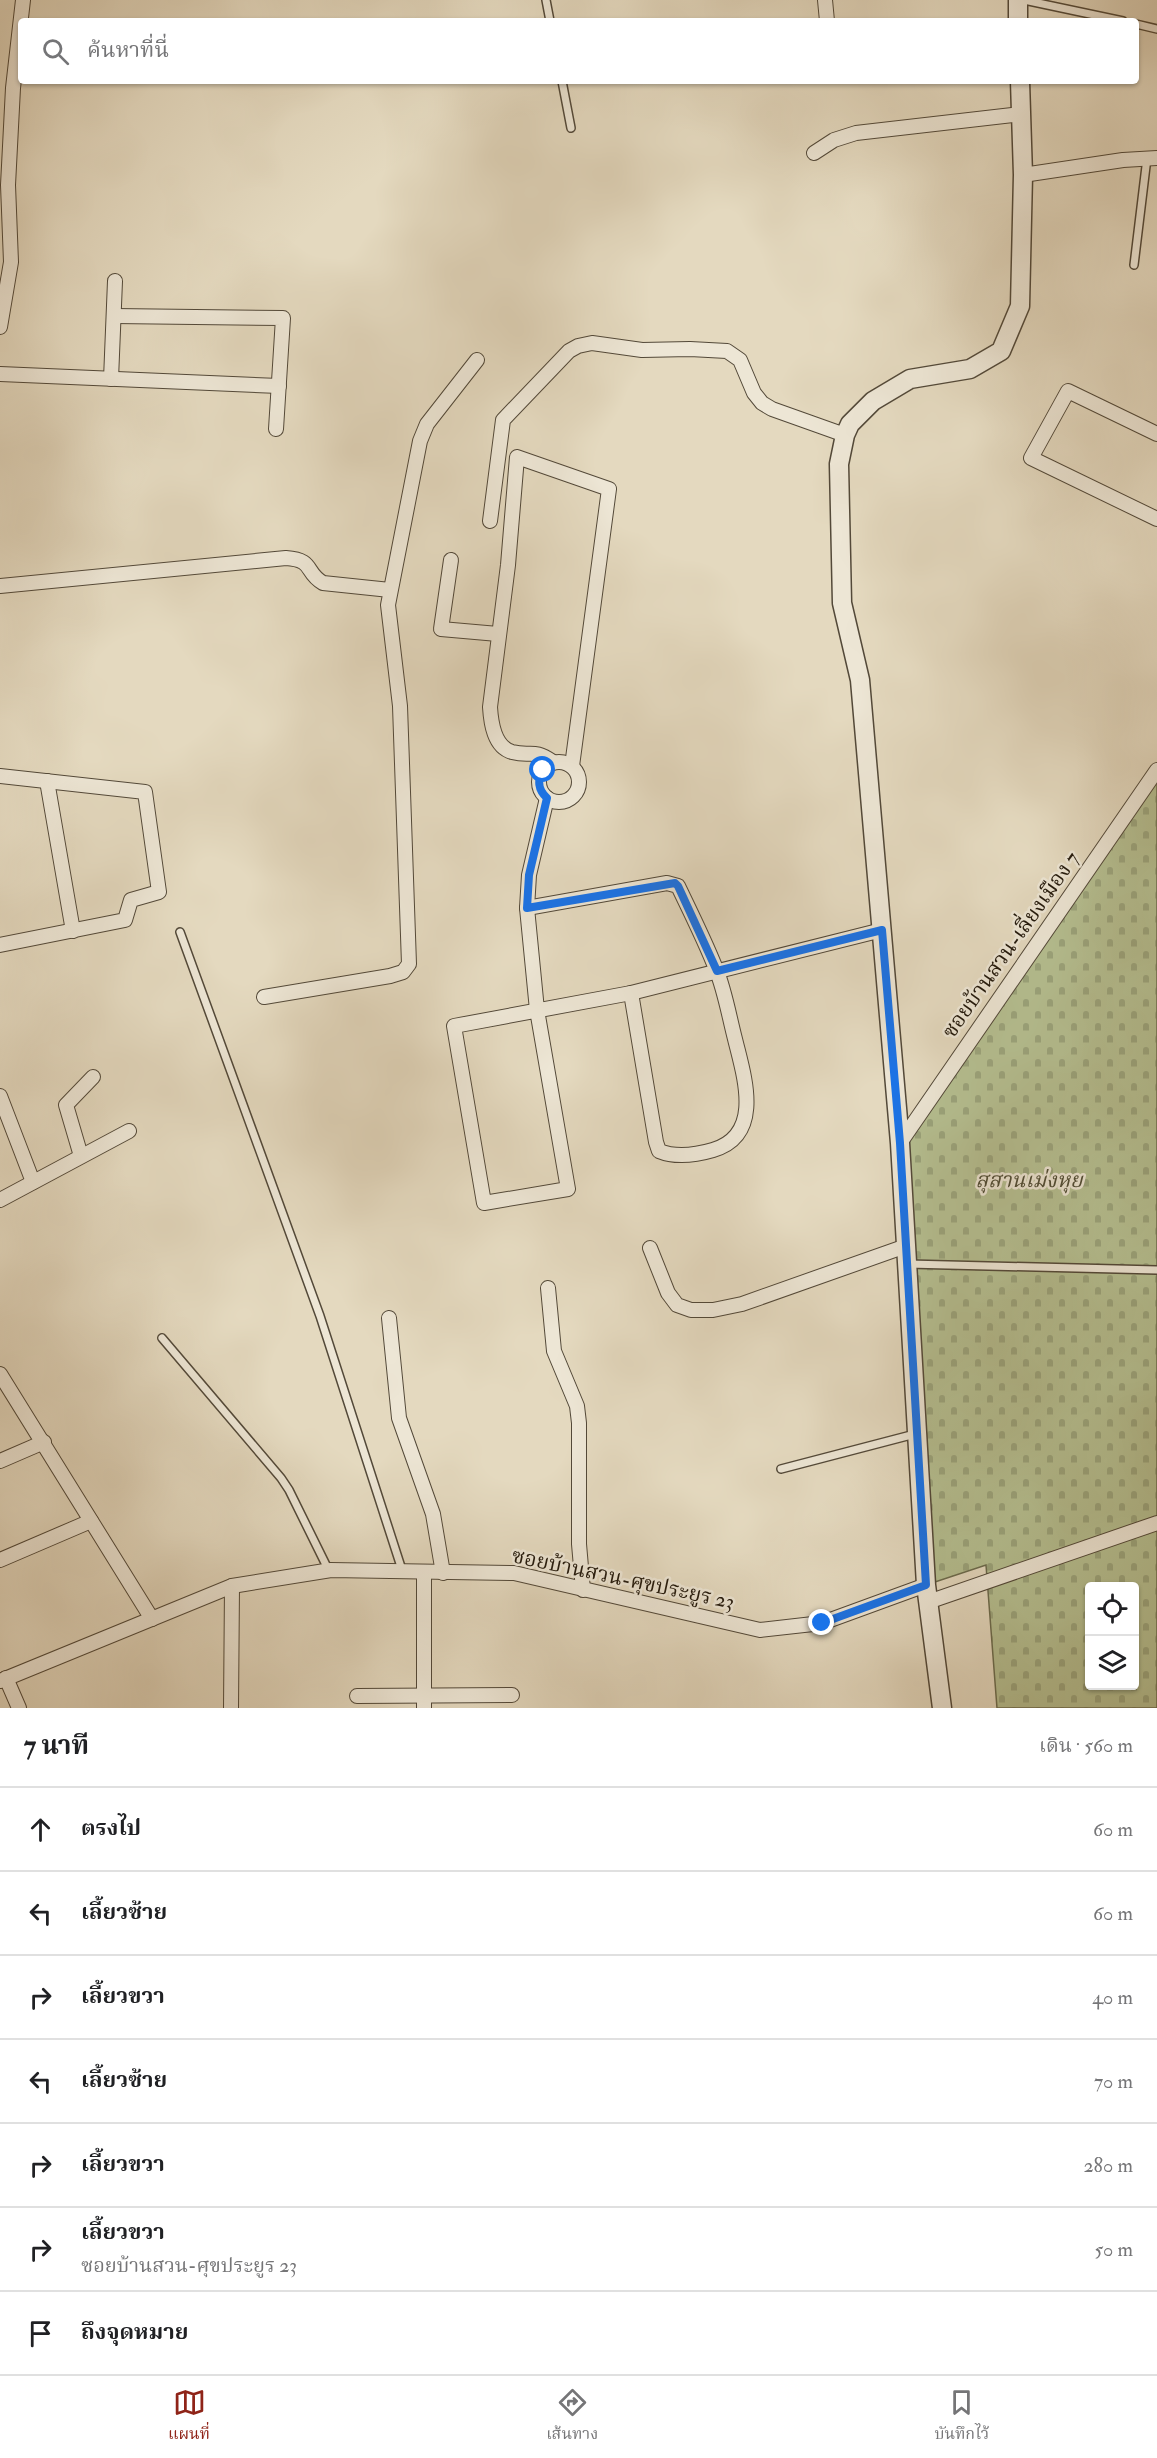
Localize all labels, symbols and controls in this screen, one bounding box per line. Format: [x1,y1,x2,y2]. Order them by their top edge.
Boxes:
search box [18,18,1139,84]
icon: search [39,35,72,68]
text: ค้นหาที่นี่ [87,36,169,64]
route start [529,756,555,782]
street label: ซอยบ้านสวน-เลี่ยงเมือง 7 [934,844,1086,1044]
park label: สุสานเม่งหุย [975,1167,1084,1194]
street label: ซอยบ้านสวน-ศุขประยูร 23 [509,1542,737,1616]
map controls [1085,1582,1139,1690]
button: locate [1085,1582,1139,1636]
route end [808,1609,834,1635]
button: layers [1085,1636,1139,1690]
text: 7 นาที [24,1730,89,1762]
text: เดิน · 560 m [1039,1733,1133,1758]
icon: ahead [24,1813,57,1846]
text: ตรงไป [81,1814,141,1842]
text: 60 m [1093,1817,1133,1842]
icon: left [24,1897,57,1930]
text: เลี้ยวซ้าย [81,1898,167,1926]
text: 60 m [1093,1901,1133,1926]
icon: right [24,1981,57,2014]
text: เลี้ยวขวา [81,1982,165,2010]
text: 40 m [1092,1985,1133,2010]
icon: left [24,2065,57,2098]
text: เลี้ยวซ้าย [81,2066,167,2094]
text: 70 m [1094,2069,1133,2094]
icon: right [24,2149,57,2182]
text: เลี้ยวขวา [81,2150,165,2178]
text: 280 m [1083,2153,1133,2178]
text: เลี้ยวขวา [81,2218,165,2246]
icon: right [24,2233,57,2266]
text: 50 m [1094,2237,1133,2262]
text: ซอยบ้านสวน-ศุขประยูร 23 [81,2253,297,2278]
icon: arrive [24,2317,57,2350]
text: ถึงจุดหมาย [81,2318,188,2346]
tab: แผนที่ [168,2386,210,2448]
tab: เส้นทาง [546,2386,598,2448]
tab: บันทึกไว้ [934,2386,989,2448]

